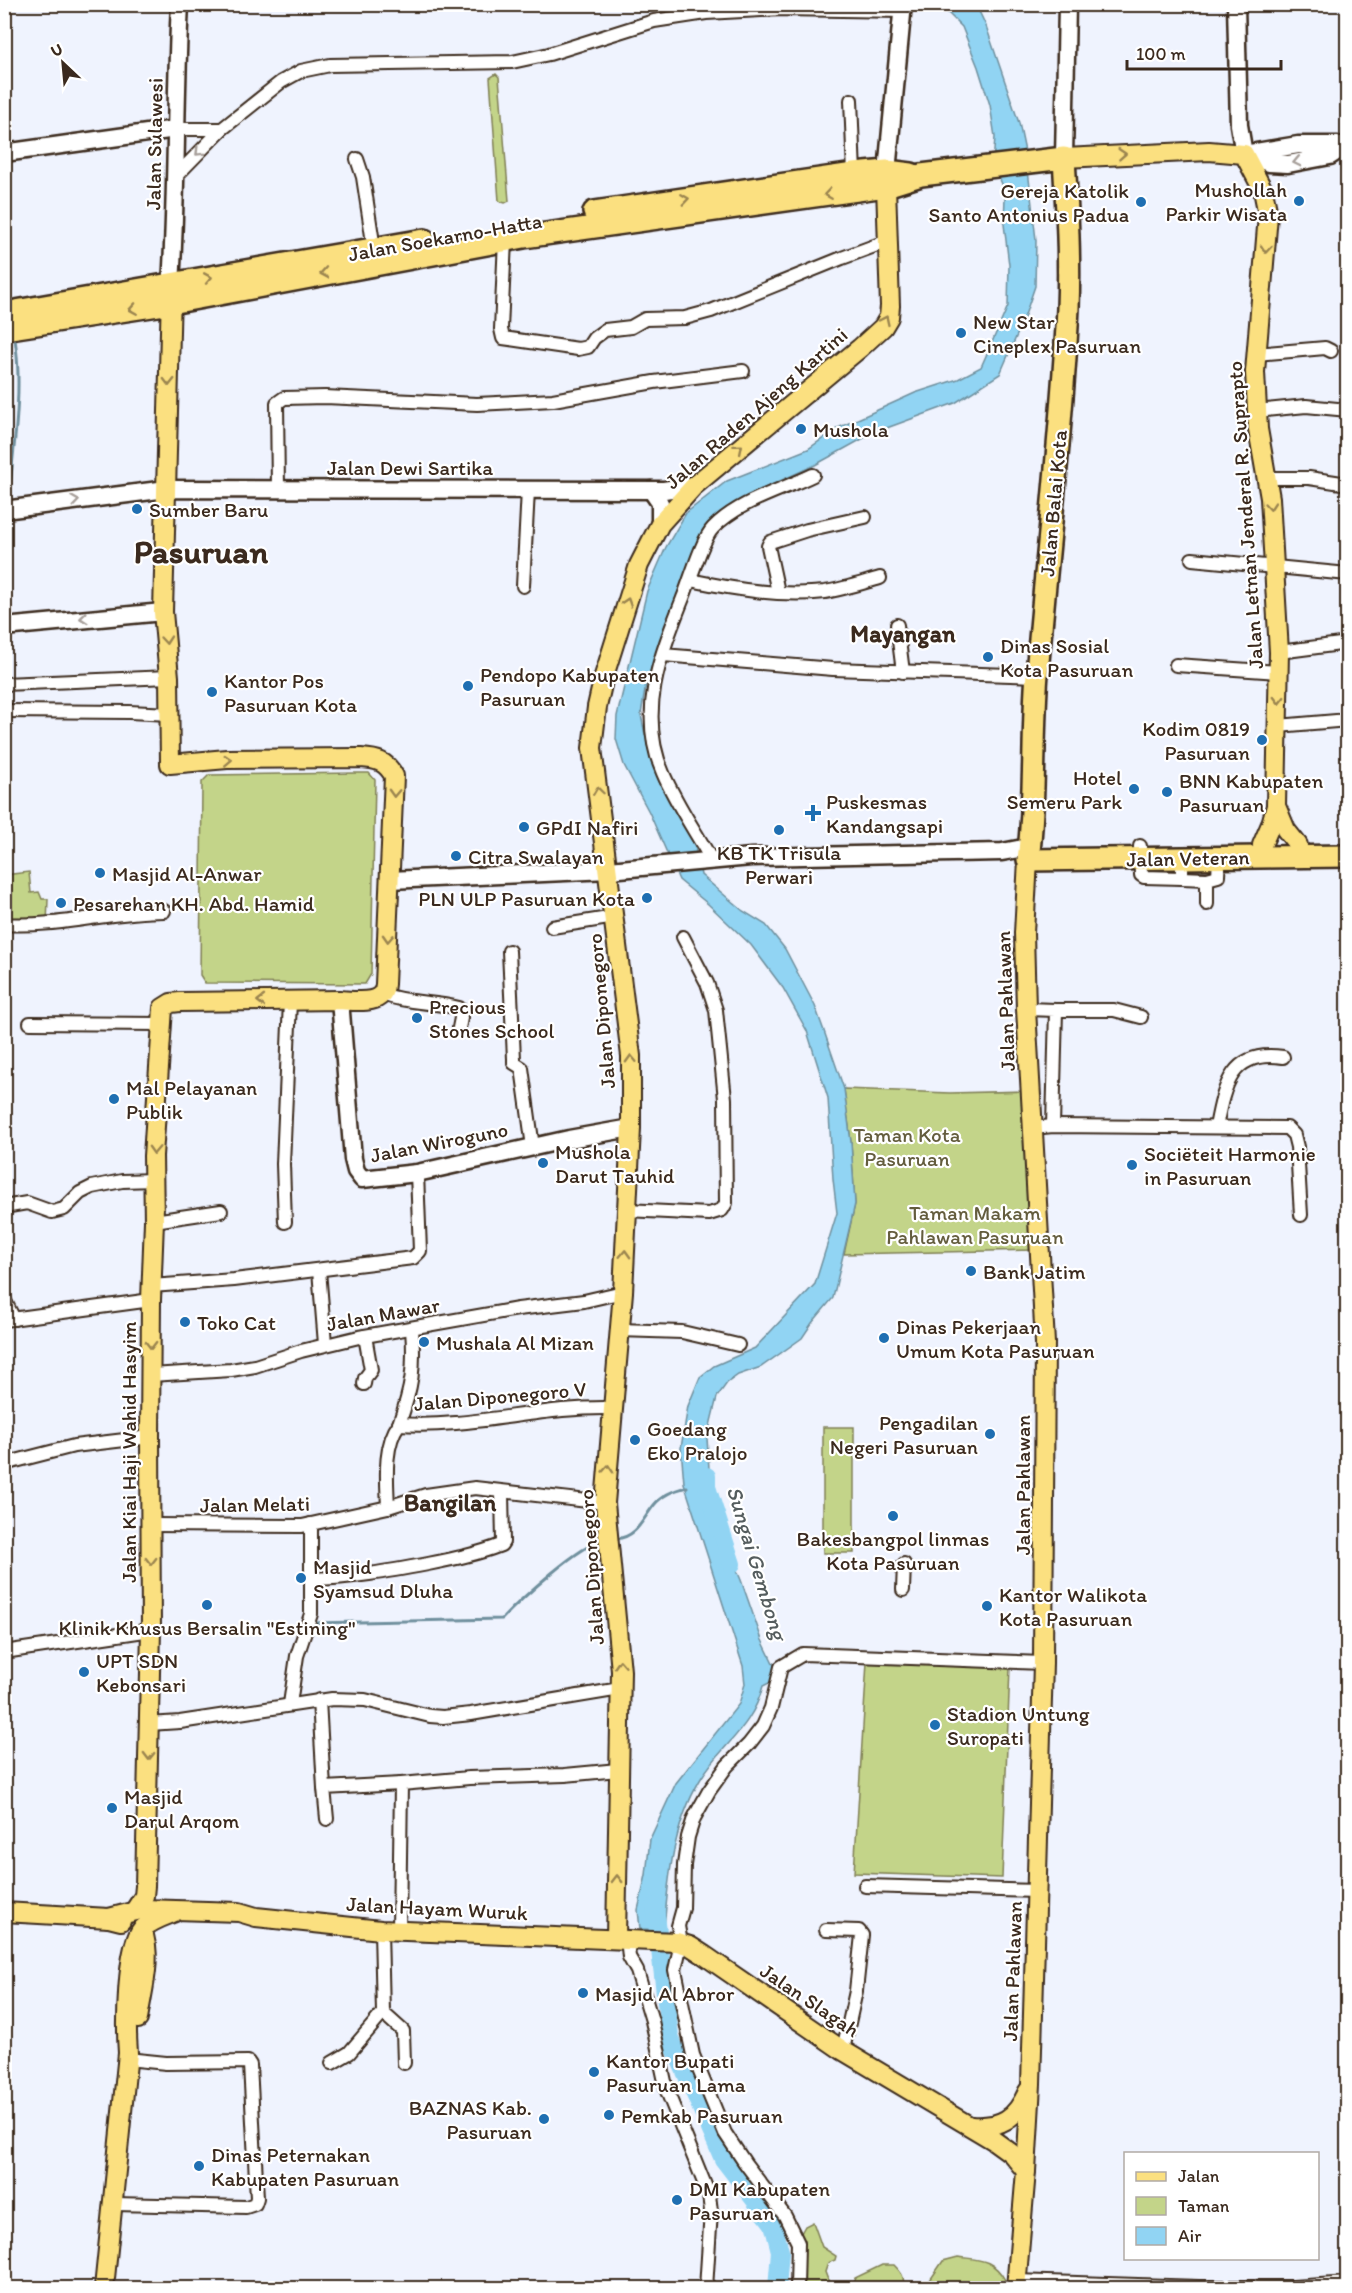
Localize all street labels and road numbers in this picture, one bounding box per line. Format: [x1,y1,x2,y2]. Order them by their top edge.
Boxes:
street label: Jalan Sulawesi [140,78,168,210]
street label: Jalan Soekarno-Hatta [346,208,544,266]
street label: Jalan Raden Ajeng Kartini [660,322,852,494]
street label: Jalan Letnan Jenderal R. Suprapto [1222,360,1268,670]
street label: Jalan Balai Kota [1034,429,1072,577]
street label: Jalan Dewi Sartika [327,455,493,480]
street label: Jalan Veteran [1126,844,1250,872]
street label: Jalan Pahlawan [990,930,1020,1072]
street label: Jalan Diponegoro [582,932,620,1090]
street label: Jalan Wiroguno [368,1116,510,1168]
street label: Jalan Mawar [325,1292,442,1336]
street label: Jalan Kiai Haji Wahid Hasyim [116,1321,141,1583]
street label: Jalan Diponegoro V [413,1376,588,1416]
street label: Jalan Pahlawan [1010,1415,1035,1555]
street label: Jalan Diponegoro [573,1488,609,1646]
street label: Jalan Melati [200,1491,310,1517]
street label: Jalan Hayam Wuruk [346,1891,528,1925]
street label: Jalan Pahlawan [997,1900,1027,2042]
street label: Jalan Slagah [756,1958,864,2042]

